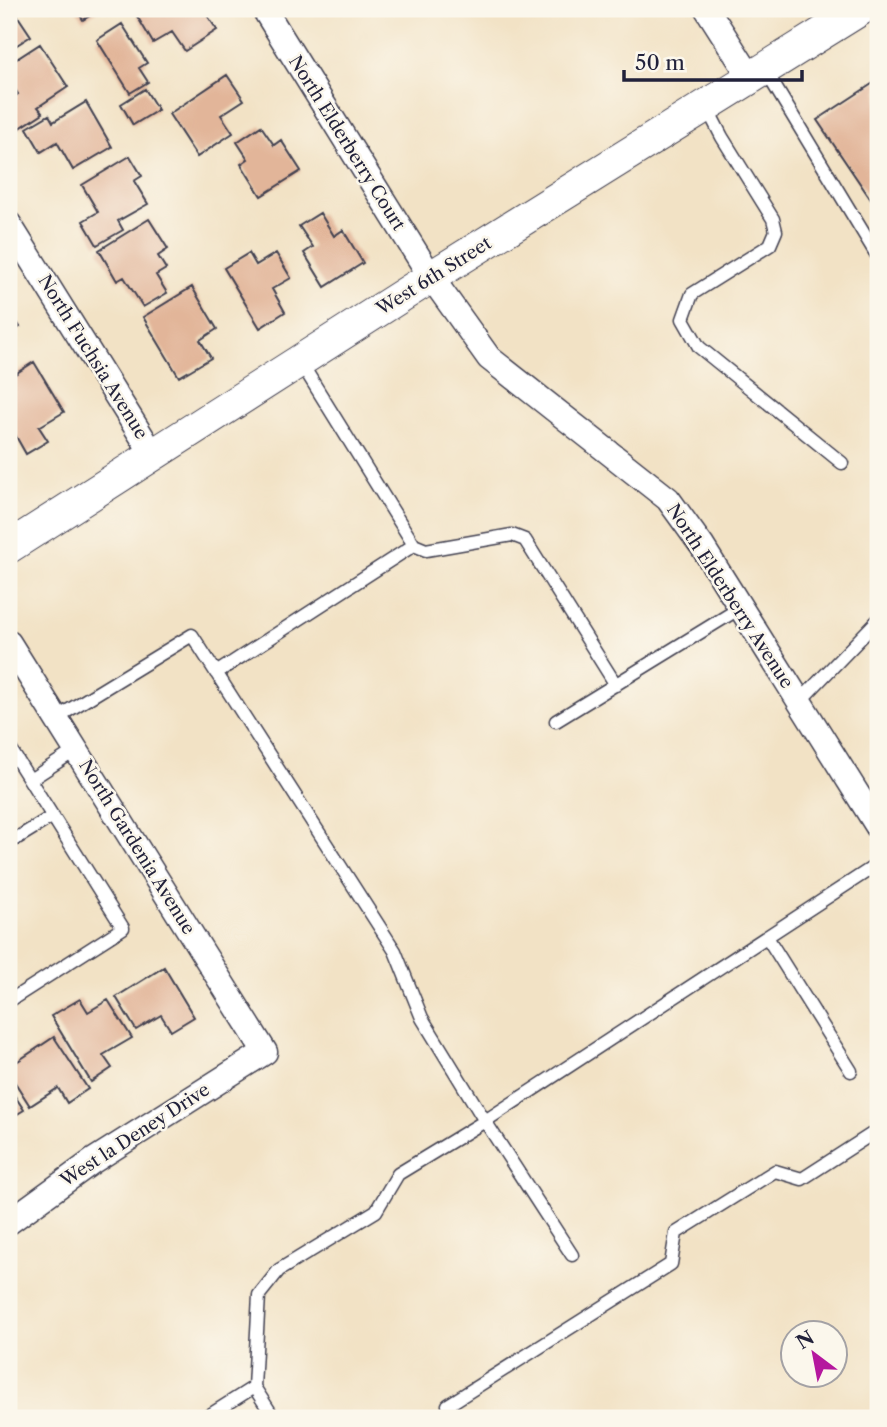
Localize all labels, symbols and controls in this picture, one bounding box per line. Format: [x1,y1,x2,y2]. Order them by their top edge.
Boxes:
scale bar [624,38,803,82]
text: 50 m [635,50,685,75]
street label: North Elderberry Court [284,51,410,235]
street label: West 6th Street [372,232,496,321]
street label: North Fuchsia Avenue [33,271,153,443]
street label: North Elderberry Avenue [662,500,798,692]
street label: North Gardenia Avenue [74,756,200,938]
street label: West la Deney Drive [56,1079,214,1192]
north arrow [778,1318,848,1388]
text: N [792,1326,818,1354]

